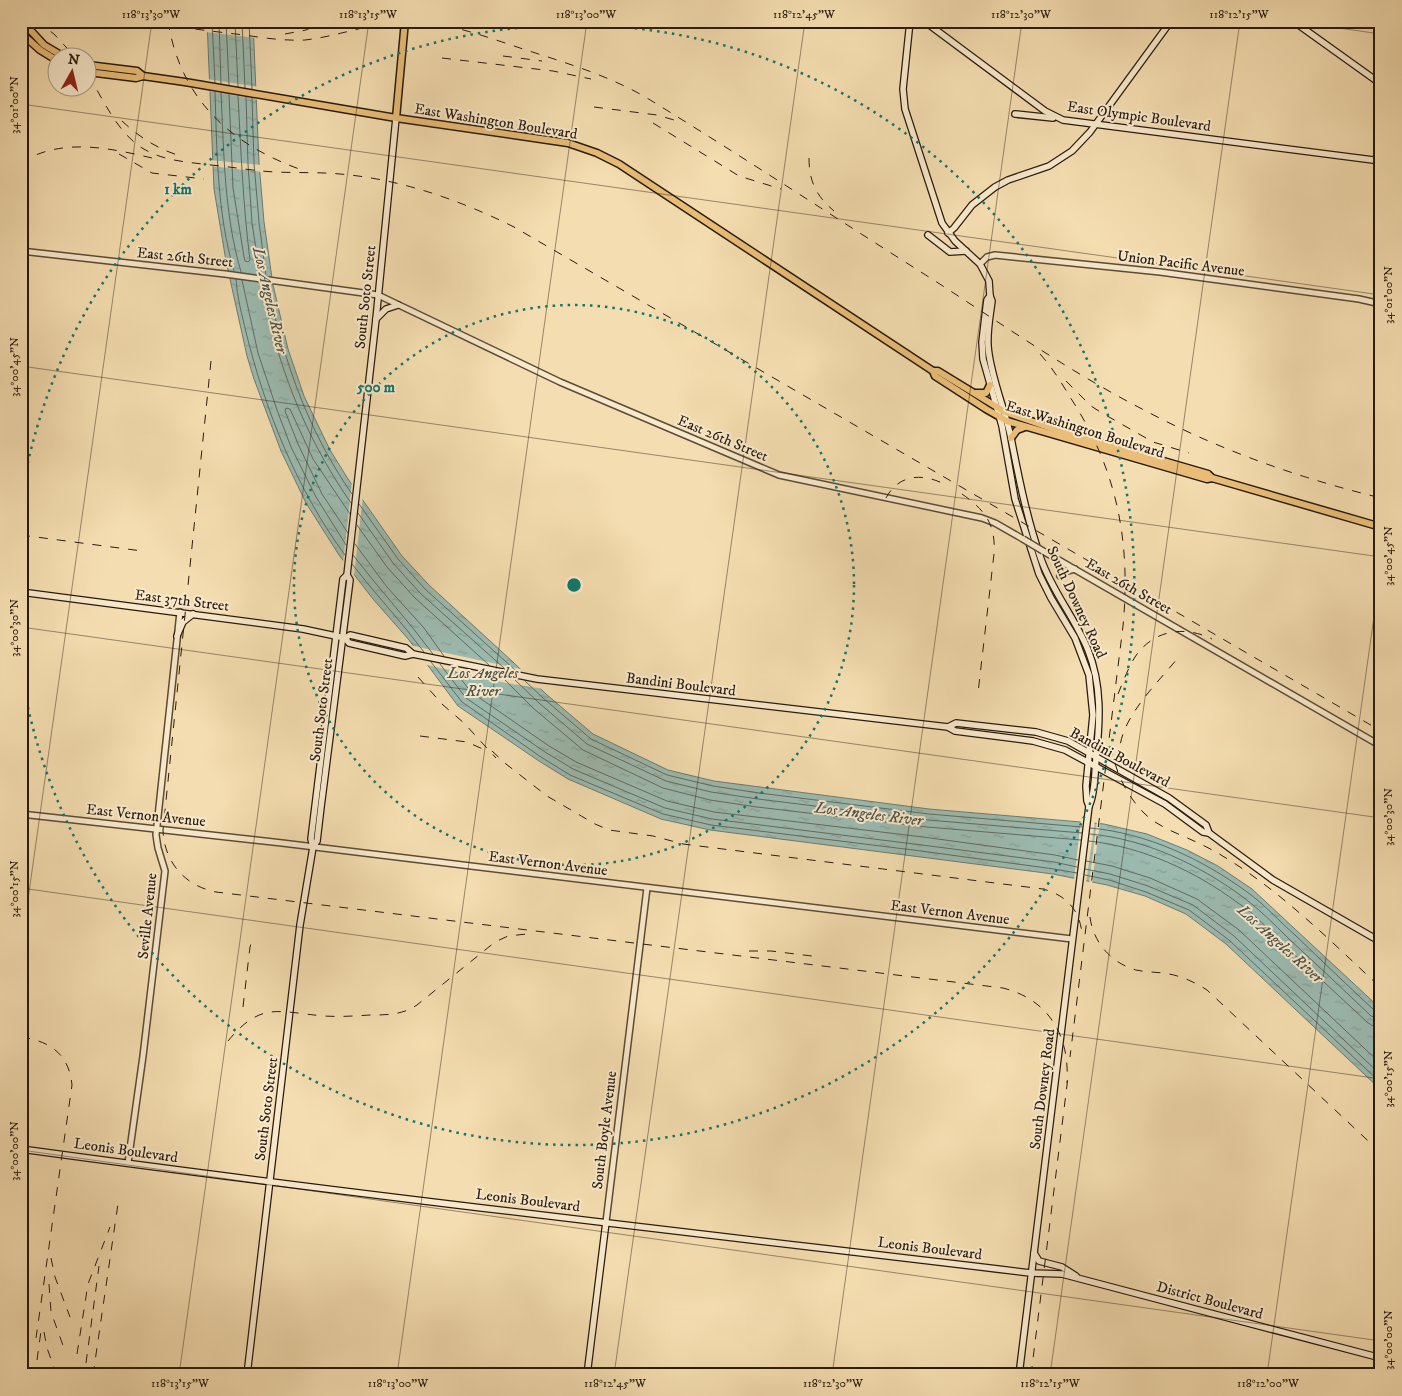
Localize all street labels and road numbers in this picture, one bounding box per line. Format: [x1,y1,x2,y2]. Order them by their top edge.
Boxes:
street label: East Olympic Boulevard [1066,97,1213,136]
street label: East Washington Boulevard [413,99,579,144]
street label: East 26th Street [136,243,234,272]
street label: South Soto Street [351,244,380,350]
street label: Union Pacific Avenue [1116,246,1246,281]
street label: East Washington Boulevard [1003,396,1167,463]
street label: East 26th Street [675,411,771,466]
street label: South Downey Road [1042,543,1111,662]
street label: East 26th Street [1082,554,1175,619]
street label: East 37th Street [134,585,230,616]
street label: South Soto Street [306,657,337,763]
street label: Bandini Boulevard [625,668,738,701]
street label: Bandini Boulevard [1066,723,1174,792]
street label: East Vernon Avenue [85,800,207,831]
street label: East Vernon Avenue [487,847,609,880]
street label: Seville Avenue [134,872,161,960]
street label: East Vernon Avenue [889,896,1011,929]
street label: South Downey Road [1026,1027,1059,1151]
street label: South Soto Street [251,1056,282,1162]
street label: South Boyle Avenue [588,1070,621,1190]
street label: Leonis Boulevard [73,1134,180,1167]
street label: Leonis Boulevard [475,1185,582,1216]
street label: Leonis Boulevard [877,1233,984,1264]
street label: District Boulevard [1155,1277,1266,1324]

